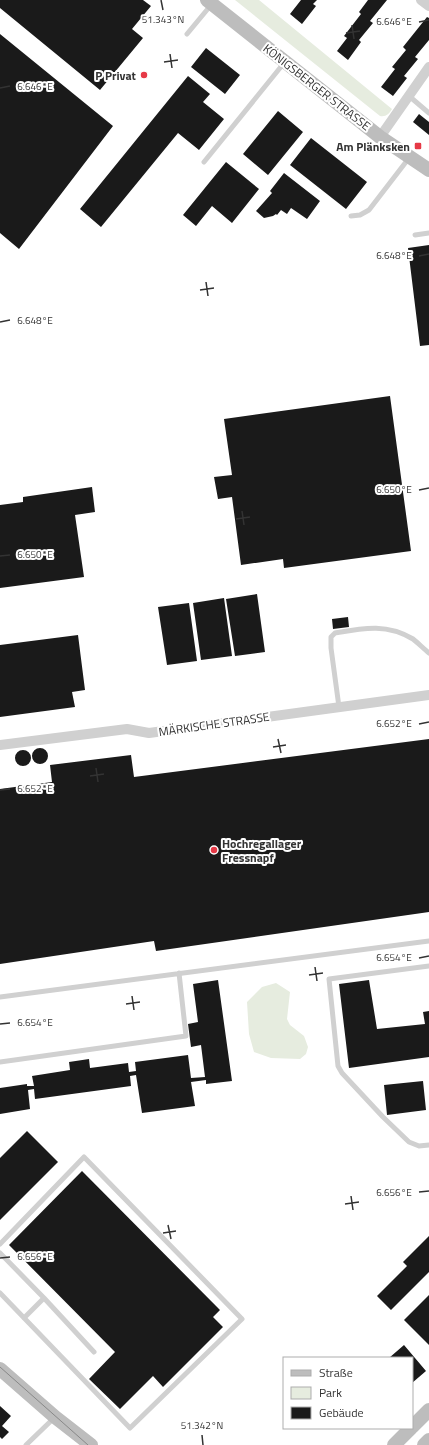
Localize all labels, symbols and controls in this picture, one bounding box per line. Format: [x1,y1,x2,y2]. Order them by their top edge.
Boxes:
text: 51.343°N [142,12,184,27]
text: 6.646°E [376,14,412,29]
street label: KÖNIGSBERGER STRASSE [259,39,375,135]
place label: P Privat [95,66,137,85]
marker: P Privat [139,70,149,80]
text: 6.646°E [17,79,53,94]
place label: Am Plänksken [336,137,410,156]
marker: Am Plänksken [413,141,423,151]
text: 6.648°E [376,248,412,263]
text: 6.648°E [17,313,53,328]
text: 6.650°E [376,482,412,497]
text: 6.650°E [17,547,53,562]
street label: MÄRKISCHE STRASSE [157,707,271,741]
text: 6.652°E [376,716,412,731]
text: 6.652°E [17,781,53,796]
place label: Hochregallager Fressnapf [222,834,302,867]
marker: Hochregallager Fressnapf [209,845,219,855]
text: 6.654°E [376,950,412,965]
text: 6.654°E [17,1015,53,1030]
text: 6.656°E [376,1185,412,1200]
text: 6.656°E [17,1249,53,1264]
legend [283,1357,413,1429]
text: Straße [319,1363,353,1382]
text: Park [319,1383,342,1402]
text: Gebäude [319,1403,364,1422]
text: 51.342°N [181,1418,223,1433]

